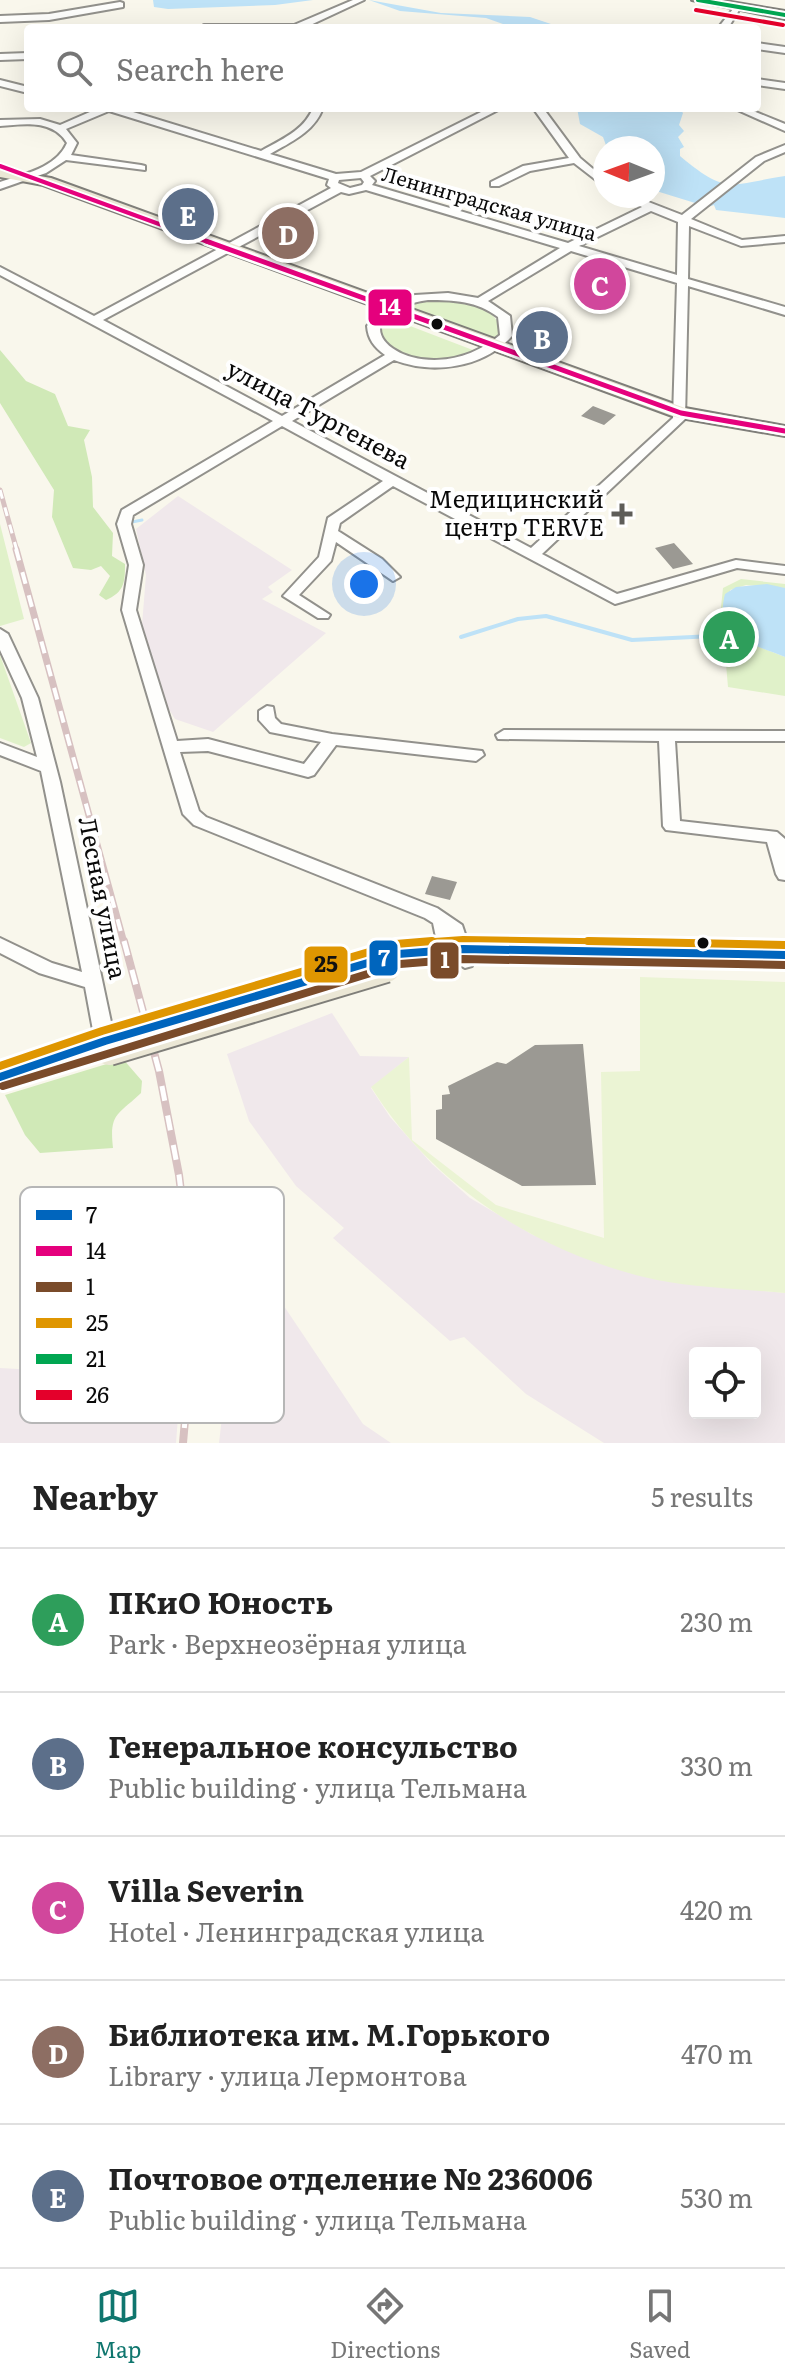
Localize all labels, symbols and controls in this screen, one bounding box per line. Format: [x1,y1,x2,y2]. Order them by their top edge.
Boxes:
search box [24,24,761,112]
icon: search [52,46,96,90]
text: Search here [116,46,284,90]
north arrow [593,136,665,208]
street label: Ленинградская улица [379,157,601,247]
pin: E [162,184,214,244]
pin: D [262,203,314,263]
pin: C [574,254,626,314]
line badge: 14 [367,288,413,327]
text: 14 [379,289,401,322]
pin: B [516,307,568,367]
unlabelled marker [429,316,445,332]
street label: улица Тургенева [221,350,417,476]
place label: Медицинский центр TERVE [429,480,604,543]
marker: Медицинский центр TERVE [611,503,633,525]
your location [344,564,384,604]
pin: A [703,607,755,667]
street label: Лесная улица [72,813,137,982]
unlabelled marker [695,935,711,951]
line badge: 7 [368,939,399,977]
text: 7 [378,940,390,973]
line badge: 1 [429,941,460,980]
text: 1 [440,942,450,975]
line badge: 25 [303,945,349,984]
text: 25 [314,946,338,979]
legend [20,1187,284,1423]
text: 7 [86,1197,97,1230]
text: 14 [86,1233,106,1266]
text: 1 [86,1269,95,1302]
text: 25 [86,1305,108,1338]
text: 21 [86,1341,106,1374]
map controls [689,1347,761,1419]
button: locate [689,1347,761,1419]
text: 26 [86,1377,109,1410]
text: Nearby [32,1470,158,1520]
text: 5 results [651,1476,753,1515]
text: ПКиО Юность [108,1579,333,1623]
text: A [48,1601,68,1640]
text: 230 m [680,1601,753,1640]
text: Park · Верхнеозёрная улица [108,1623,466,1662]
text: Генеральное консульство [108,1723,518,1767]
text: B [49,1745,67,1784]
text: 330 m [680,1745,753,1784]
text: Public building · улица Тельмана [108,1767,527,1806]
text: Villa Severin [108,1867,304,1911]
text: C [49,1889,67,1928]
text: 420 m [680,1889,753,1928]
text: Hotel · Ленинградская улица [108,1911,484,1950]
text: Библиотека им. М.Горького [108,2011,550,2055]
text: D [48,2033,68,2072]
text: 470 m [681,2033,753,2072]
text: Library · улица Лермонтова [108,2055,467,2094]
text: Почтовое отделение № 236006 [108,2155,593,2199]
text: E [49,2177,67,2216]
text: 530 m [680,2177,753,2216]
text: Public building · улица Тельмана [108,2199,527,2238]
tab: Map [94,2284,141,2365]
tab: Directions [330,2284,440,2365]
tab: Saved [629,2284,691,2365]

